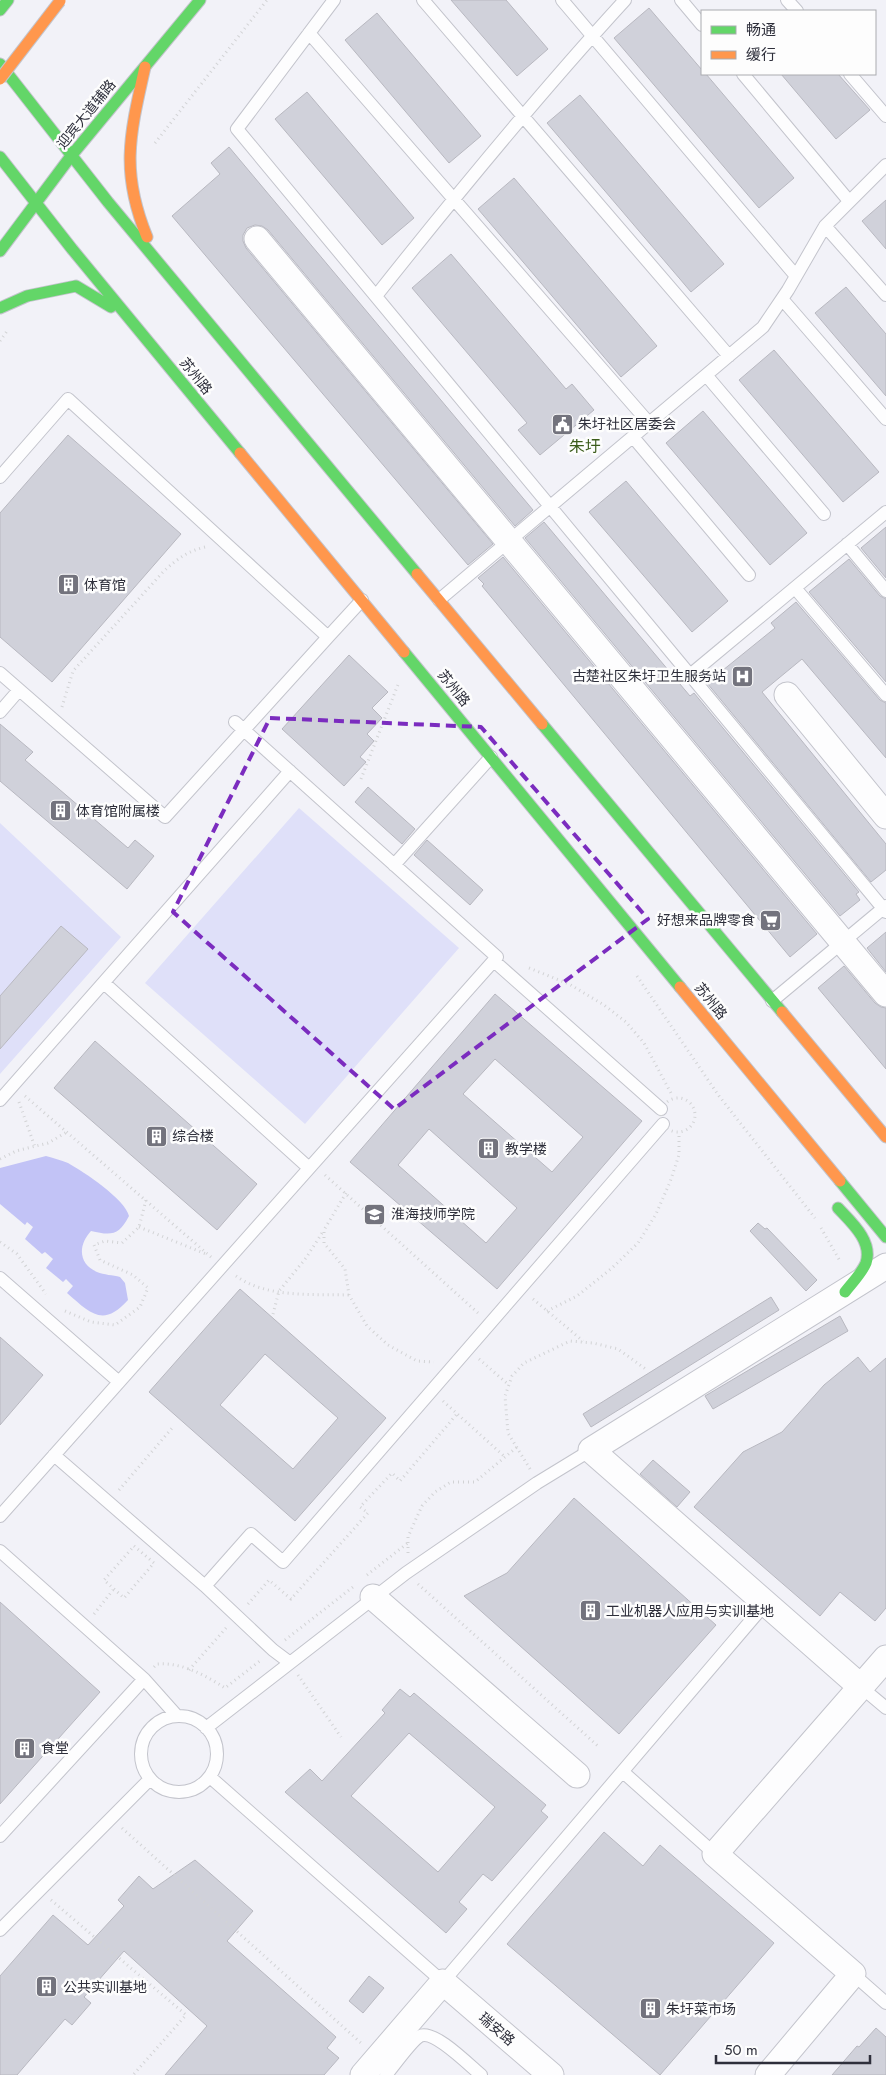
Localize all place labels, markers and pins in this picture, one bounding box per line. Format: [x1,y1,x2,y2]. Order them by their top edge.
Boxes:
public building icon: 朱圩社区居委会 [550,412,574,436]
place label: 朱圩社区居委会 [578,414,676,434]
building icon: 体育馆 [56,573,80,597]
place label: 体育馆 [84,575,126,595]
hospital icon: 古楚社区朱圩卫生服务站 [730,664,754,688]
place label: 古楚社区朱圩卫生服务站 [572,666,726,686]
building icon: 体育馆附属楼 [48,799,72,823]
place label: 体育馆附属楼 [76,801,160,821]
supermarket icon: 好想来品牌零食 [759,908,783,932]
place label: 好想来品牌零食 [657,910,755,930]
building icon: 综合楼 [144,1124,168,1148]
place label: 综合楼 [172,1126,214,1146]
building icon: 教学楼 [477,1137,501,1161]
place label: 教学楼 [505,1139,547,1159]
school or university icon: 淮海技师学院 [363,1202,387,1226]
place label: 淮海技师学院 [391,1204,475,1224]
building icon: 工业机器人应用与实训基地 [578,1599,602,1623]
place label: 工业机器人应用与实训基地 [606,1601,774,1621]
building icon: 食堂 [13,1736,37,1760]
place label: 食堂 [41,1738,69,1758]
building icon: 公共实训基地 [35,1975,59,1999]
place label: 公共实训基地 [63,1977,147,1997]
building icon: 朱圩菜市场 [638,1997,662,2021]
place label: 朱圩菜市场 [666,1999,736,2019]

